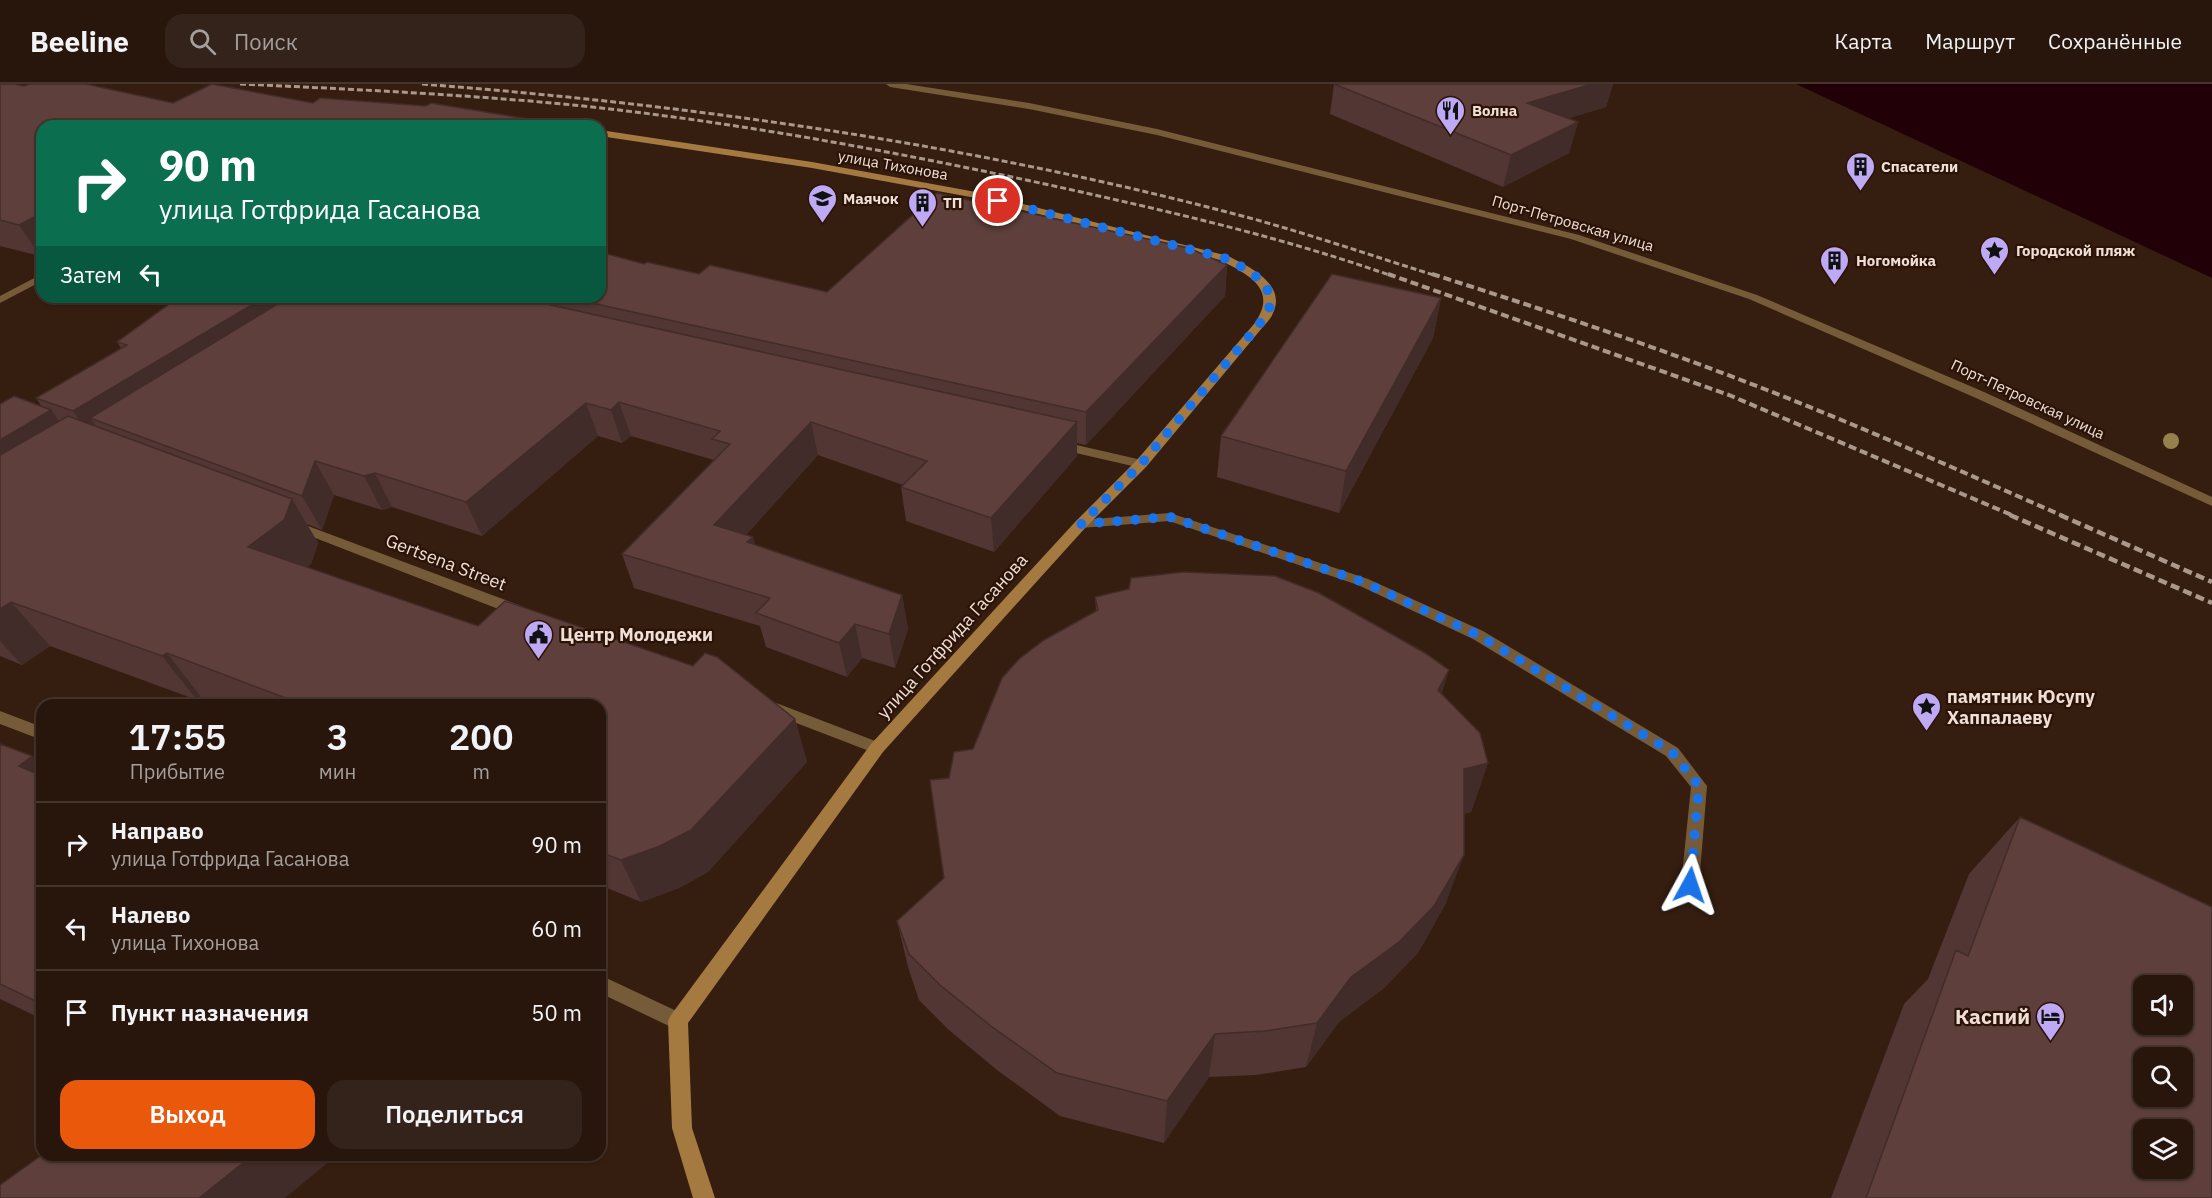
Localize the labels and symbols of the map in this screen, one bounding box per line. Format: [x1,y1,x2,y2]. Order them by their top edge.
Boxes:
restaurant icon: Волна [1435,94,1467,136]
place label: Волна [1472,101,1518,120]
street label: улица Тихонова [837,146,949,184]
building icon: Спасатели [1844,150,1876,192]
place label: Спасатели [1881,157,1958,176]
pin [972,175,1023,226]
school or university icon: Маячок [806,182,838,224]
building icon: ТП [906,186,938,228]
place label: Маячок [843,189,899,208]
street label: Порт-Петровская улица [1490,191,1656,255]
place label: ТП [943,193,962,212]
place icon: Городской пляж [1979,234,2011,276]
place label: Городской пляж [2016,241,2135,260]
building icon: Ногомойка [1819,244,1851,286]
place label: Ногомойка [1856,251,1937,270]
street label: Порт-Петровская улица [1948,355,2108,443]
street label: Gertsena Street [382,528,510,596]
street label: улица Готфрида Гасанова [872,548,1033,723]
public building icon: Центр Молодежи [523,618,555,660]
place label: Центр Молодежи [560,623,713,646]
place label: памятник Юсупу Хаппалаеву [1947,685,2095,729]
place icon: памятник Юсупу Хаппалаеву [1910,690,1942,732]
position arrow [1658,853,1722,917]
hotel icon: Каспий [2035,1000,2067,1042]
place label: Каспий [1955,1002,2030,1030]

